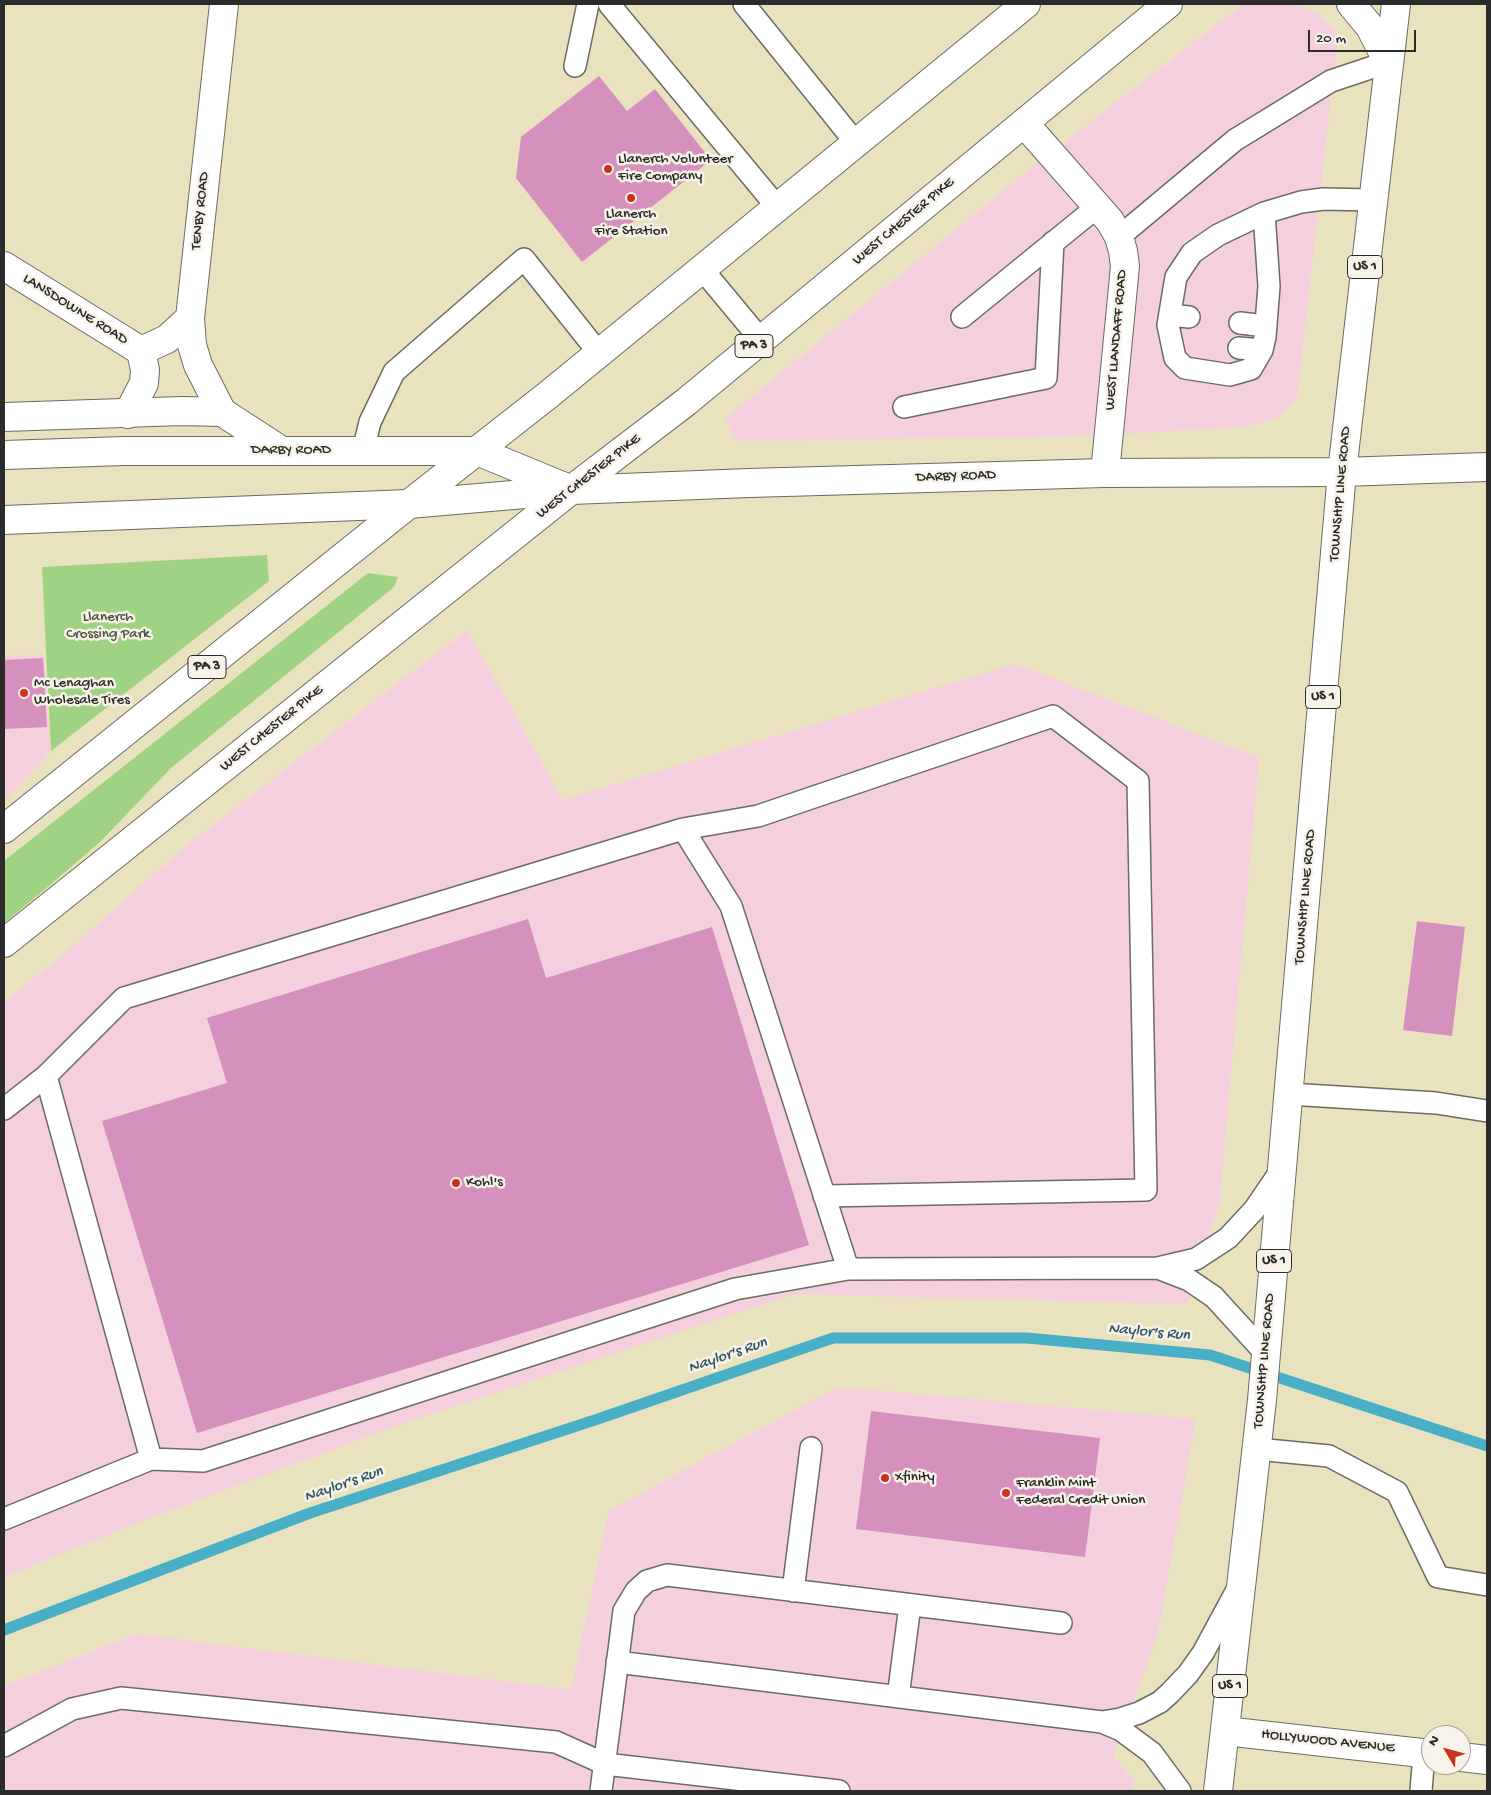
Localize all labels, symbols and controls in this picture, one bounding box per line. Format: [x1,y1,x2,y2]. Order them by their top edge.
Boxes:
scale bar [1311,20,1418,52]
text: 20 m [1316,30,1346,48]
place label: Llanerch Volunteer Fire Company [618,151,733,186]
marker: Llanerch Volunteer Fire Company [602,163,614,175]
street label: TENBY ROAD [188,171,214,251]
street label: WEST CHESTER PIKE [849,174,959,270]
marker: Llanerch Fire Station [625,192,637,204]
place label: Llanerch Fire Station [594,206,668,241]
road number: US 1 [1348,256,1382,278]
street label: WEST LLANDAFF ROAD [1102,269,1132,411]
street label: LANSDOWNE ROAD [19,270,131,350]
road number: PA 3 [735,334,773,358]
street label: TOWNSHIP LINE ROAD [1326,426,1356,562]
street label: WEST CHESTER PIKE [533,431,645,523]
street label: DARBY ROAD [251,442,331,460]
street label: DARBY ROAD [916,467,996,487]
park label: Llanerch Crossing Park [66,609,150,644]
road number: PA 3 [188,656,226,679]
place label: Mc Lenaghan Wholesale Tires [34,675,130,710]
street label: WEST CHESTER PIKE [217,682,327,776]
road number: US 1 [1306,686,1340,709]
marker: Mc Lenaghan Wholesale Tires [18,687,30,699]
street label: TOWNSHIP LINE ROAD [1291,829,1321,965]
place label: Kohl's [466,1174,503,1192]
marker: Kohl's [450,1177,462,1189]
road number: US 1 [1256,1250,1292,1272]
street label: TOWNSHIP LINE ROAD [1250,1293,1280,1429]
water label: Naylor's Run [1107,1320,1191,1346]
water label: Naylor's Run [686,1334,770,1378]
water label: Naylor's Run [302,1463,386,1507]
place label: Xfinity [895,1469,935,1487]
marker: Xfinity [879,1472,891,1484]
place label: Franklin Mint Federal Credit Union [1016,1475,1145,1510]
marker: Franklin Mint Federal Credit Union [1000,1487,1012,1499]
road number: US 1 [1212,1674,1248,1698]
north arrow [1421,1725,1471,1775]
street label: HOLLYWOOD AVENUE [1260,1726,1396,1758]
text: N [1425,1733,1444,1750]

